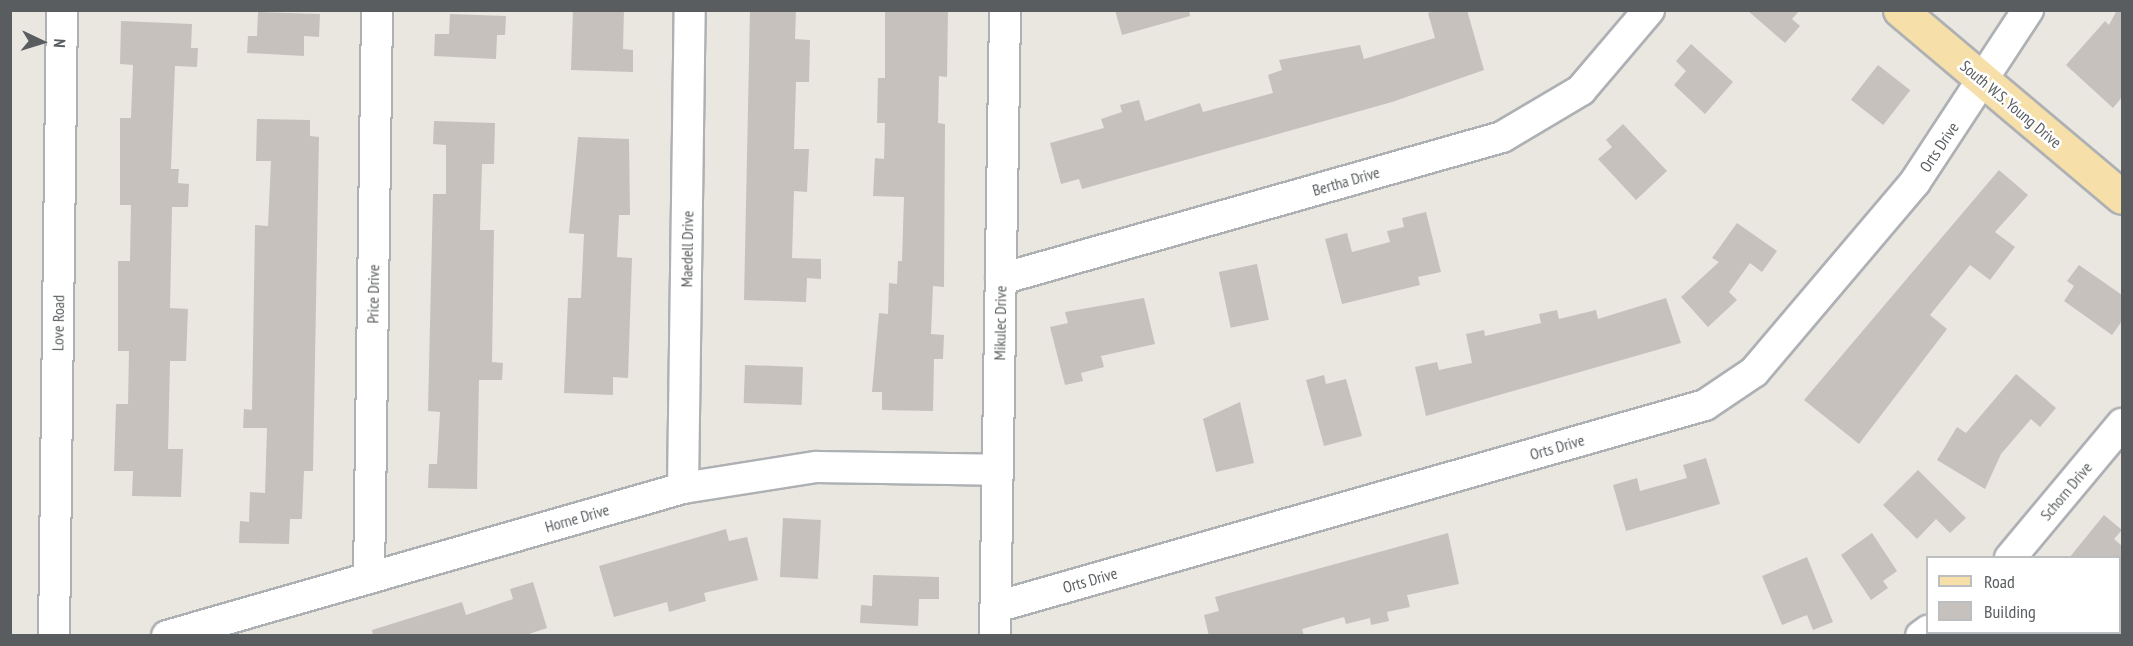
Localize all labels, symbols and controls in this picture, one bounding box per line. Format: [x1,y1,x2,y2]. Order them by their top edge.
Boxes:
north arrow [12,12,72,72]
text: N [50,38,70,48]
street label: South W.S. Young Drive [1956,56,2066,152]
street label: Orts Drive [1915,118,1963,176]
street label: Bertha Drive [1310,162,1382,200]
street label: Maedell Drive [677,211,697,287]
street label: Price Drive [363,264,383,324]
street label: Mikulec Drive [990,285,1010,361]
street label: Love Road [48,295,68,351]
street label: Orts Drive [1528,430,1586,464]
street label: Schorn Drive [2036,458,2096,524]
street label: Horne Drive [543,500,611,536]
legend [1926,556,2121,634]
street label: Orts Drive [1061,563,1119,597]
text: Road [1984,570,2015,593]
text: Building [1984,600,2036,623]

